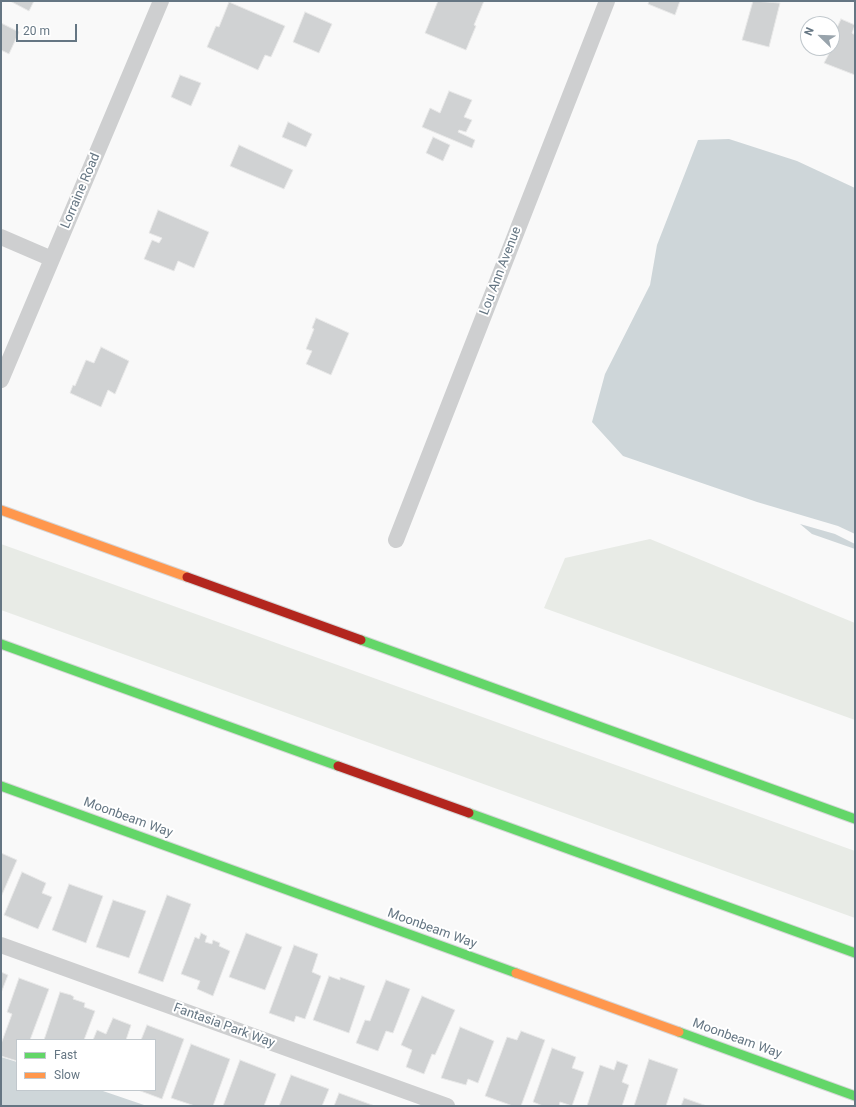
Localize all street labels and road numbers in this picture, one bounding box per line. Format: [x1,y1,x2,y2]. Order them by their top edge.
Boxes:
street label: Lorraine Road [58,151,104,231]
street label: Lou Ann Avenue [477,225,525,317]
street label: Moonbeam Way [81,795,175,841]
street label: Moonbeam Way [385,906,479,952]
street label: Fantasia Park Way [171,1000,277,1052]
street label: Moonbeam Way [690,1016,784,1062]

